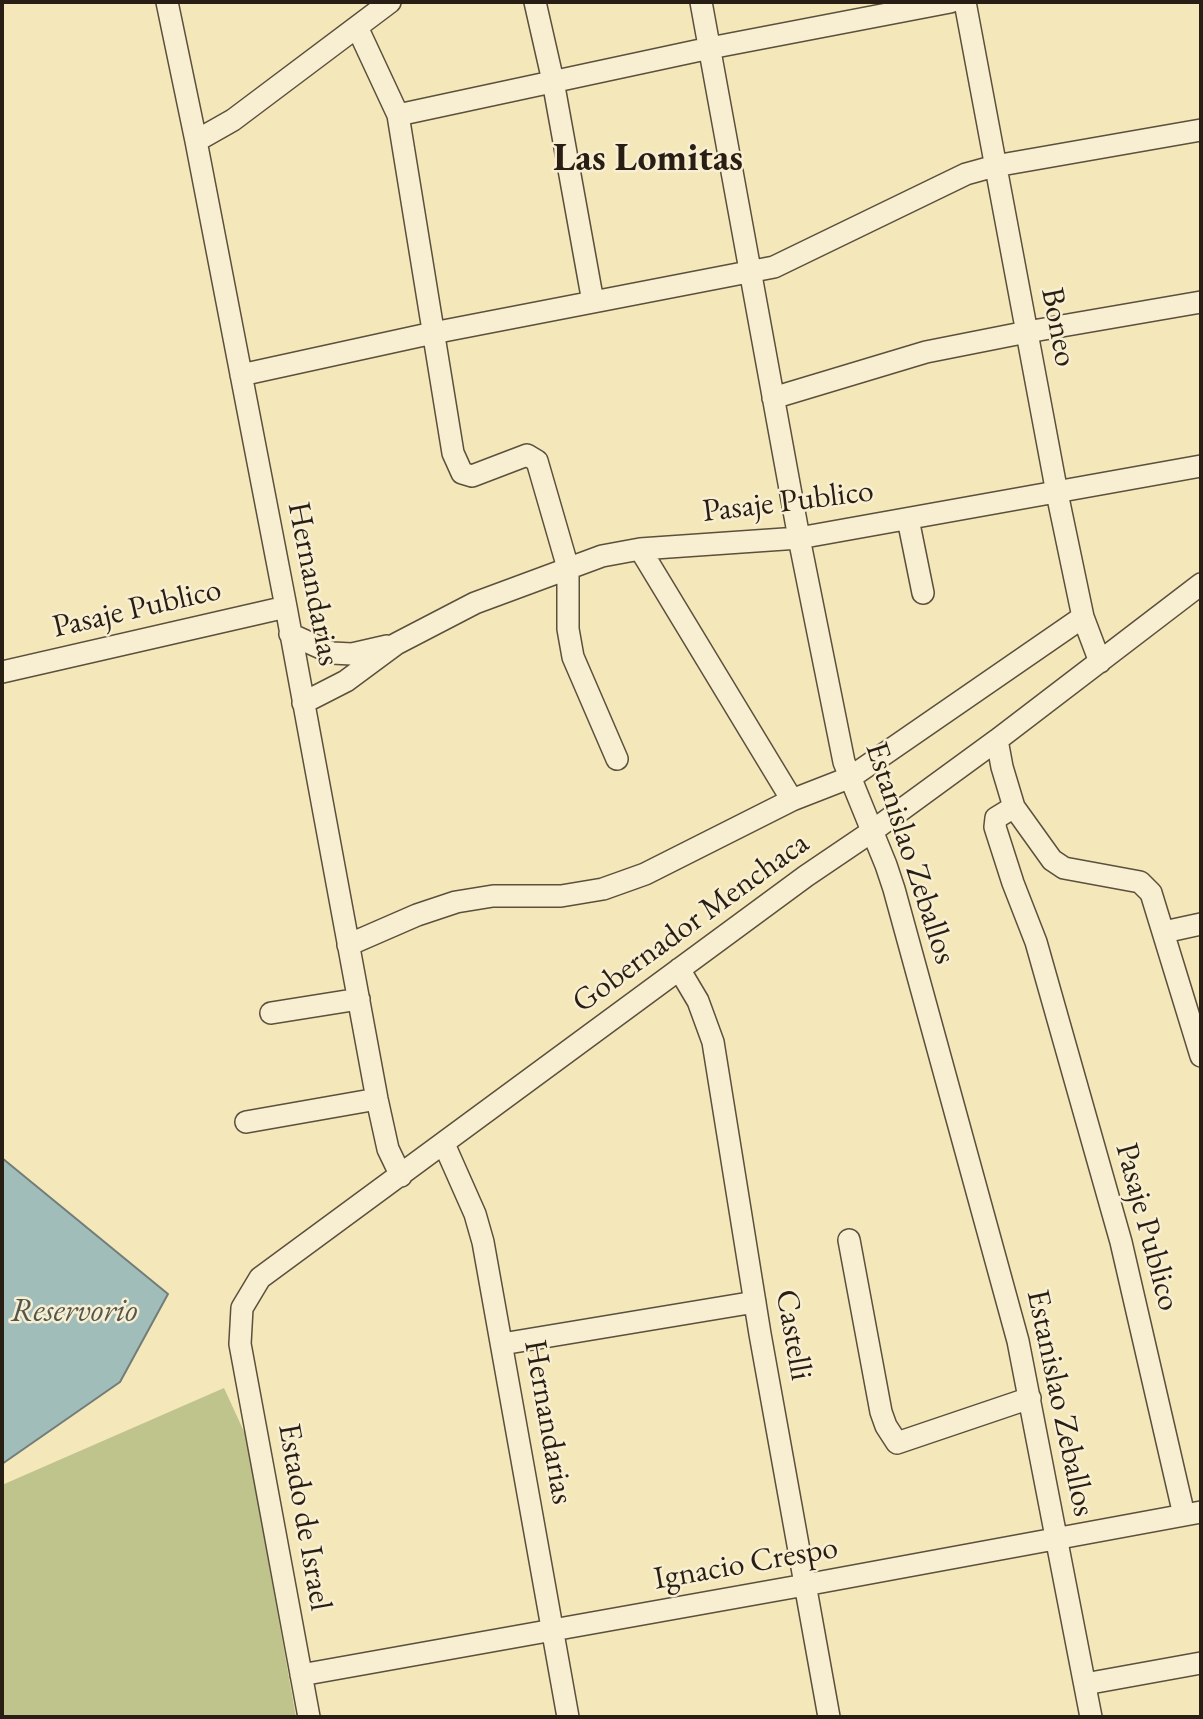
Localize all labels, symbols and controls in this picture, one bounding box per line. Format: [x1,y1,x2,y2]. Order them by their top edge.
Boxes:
district label: Las Lomitas [553,137,743,183]
street label: Boneo [1032,284,1084,370]
street label: Pasaje Publico [700,472,876,532]
street label: Hernandarias [278,499,348,669]
street label: Pasaje Publico [49,571,225,647]
street label: Estanislao Zeballos [856,737,964,969]
street label: Gobernador Menchaca [565,824,817,1022]
street label: Pasaje Publico [1106,1139,1188,1315]
street label: Estanislao Zeballos [1017,1286,1103,1520]
street label: Castelli [766,1287,820,1383]
water label: Reservorio [11,1292,137,1332]
street label: Hernandarias [515,1337,581,1507]
street label: Estado de Israel [269,1420,339,1614]
street label: Ignacio Crespo [651,1529,841,1599]

